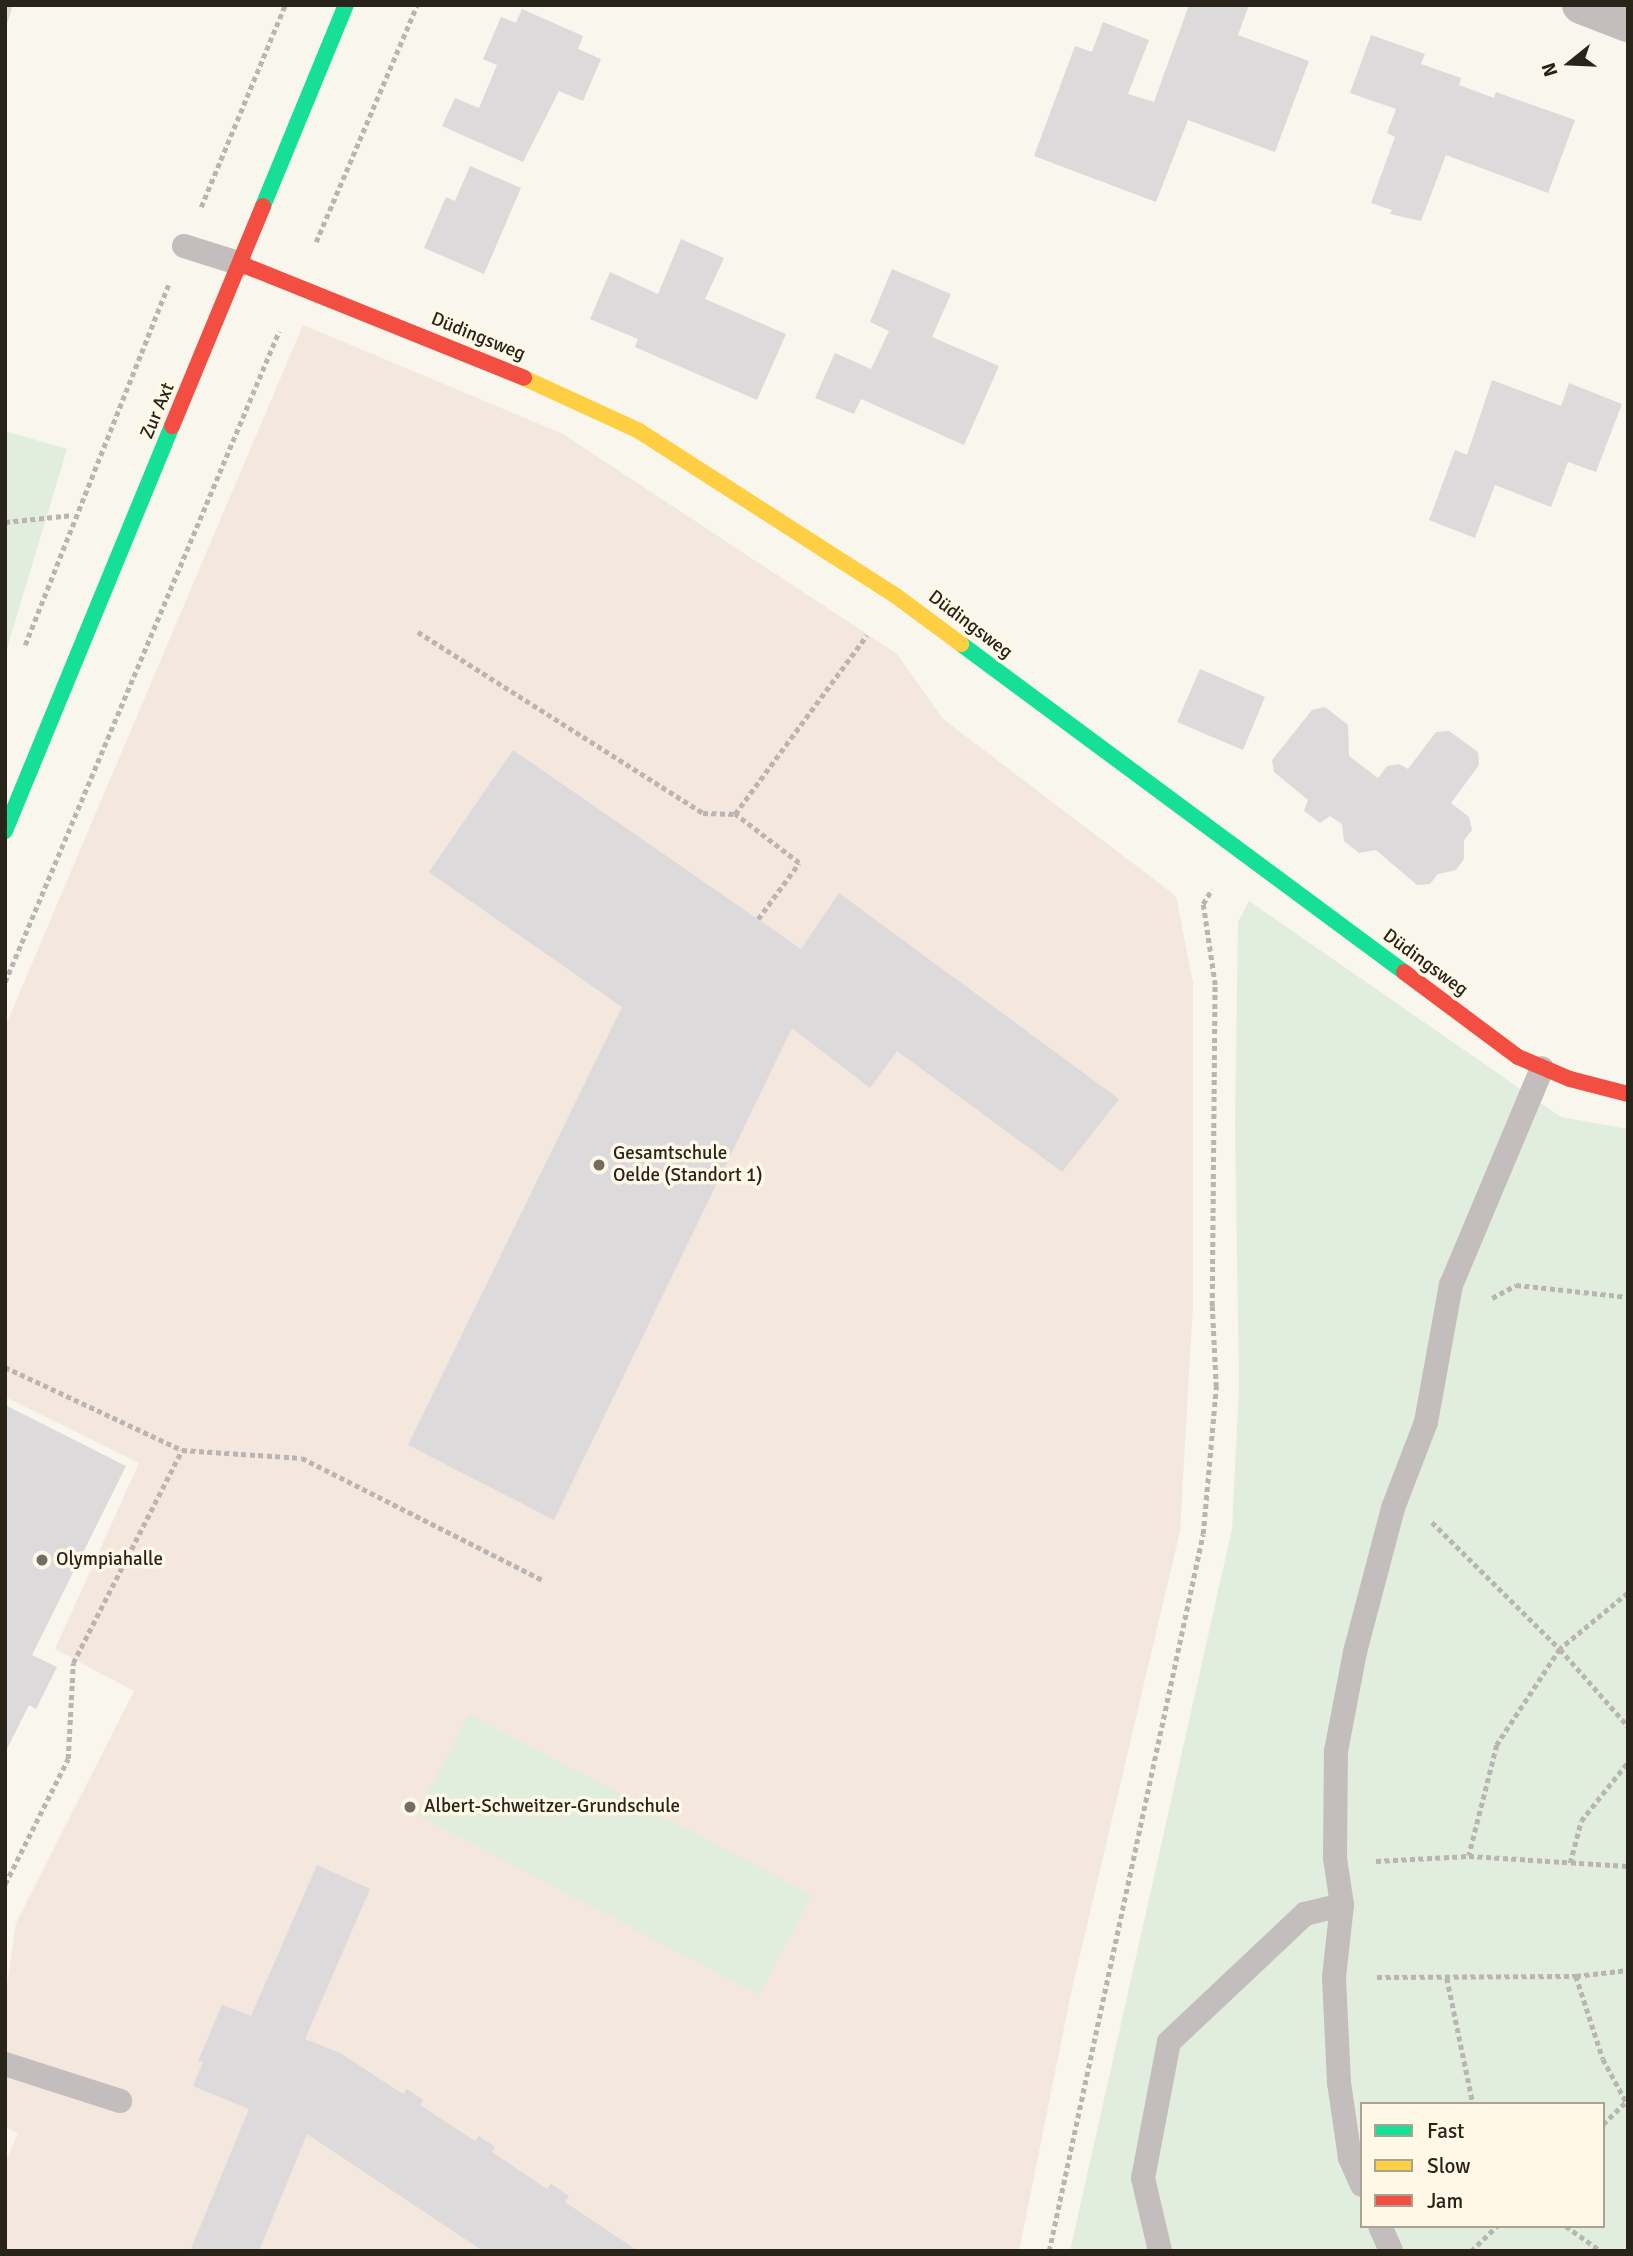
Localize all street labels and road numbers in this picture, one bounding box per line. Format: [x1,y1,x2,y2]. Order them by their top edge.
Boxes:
street label: Düdingsweg [428,308,528,366]
street label: Zur Axt [136,379,180,443]
street label: Düdingsweg [923,586,1017,664]
street label: Düdingsweg [1378,925,1472,1001]

